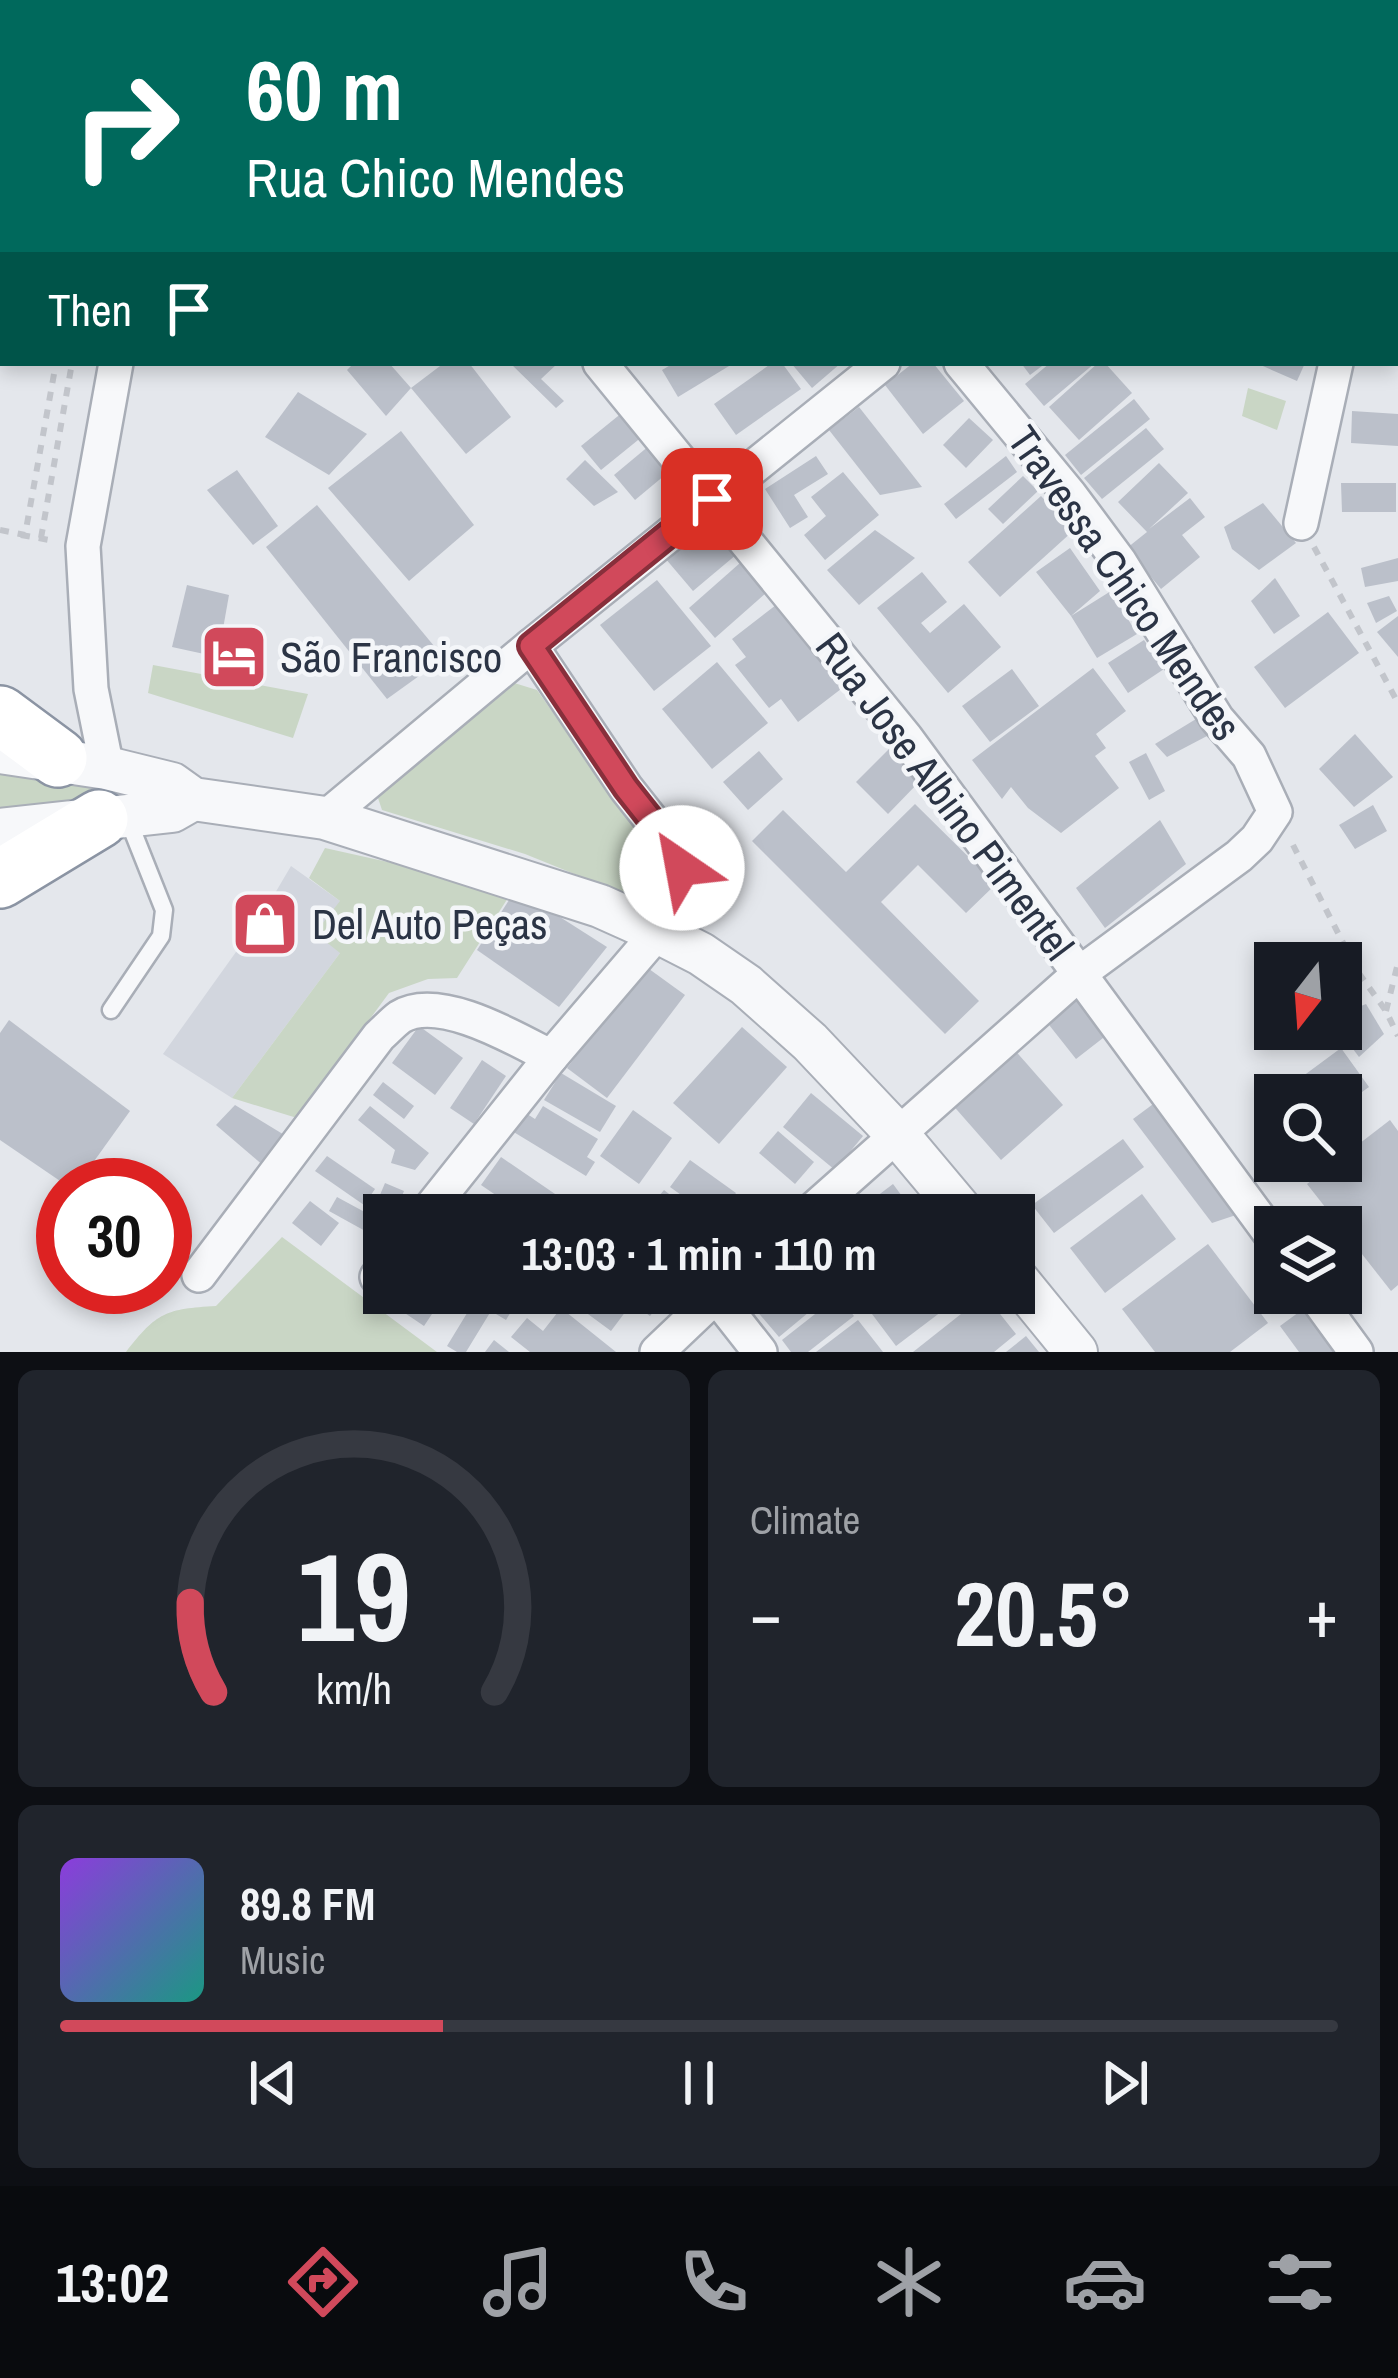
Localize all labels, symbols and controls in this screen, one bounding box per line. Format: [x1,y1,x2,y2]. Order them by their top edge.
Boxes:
text: 60 m [246,33,403,146]
icon: right [48,48,204,204]
text: Rua Chico Mendes [246,141,625,214]
icon: arrive [156,276,222,342]
text: Then [48,279,132,340]
street label: Travessa Chico Mendes [995,415,1255,751]
pin [661,448,763,550]
icon: arrive [679,466,745,532]
street label: Rua Jose Albino Pimentel [803,621,1087,971]
hotel icon: São Francisco [199,622,269,692]
place label: São Francisco [280,629,502,685]
position arrow [619,805,745,931]
shop icon: Del Auto Peças [230,889,300,959]
place label: Del Auto Peças [312,896,548,952]
north arrow [1254,942,1362,1050]
map controls [1254,942,1362,1314]
button: search [1254,1074,1362,1182]
speed limit sign: 30 [36,1158,192,1314]
button: layers [1254,1206,1362,1314]
text: 13:03 · 1 min · 110 m [522,1223,876,1284]
text: Climate [750,1494,860,1546]
text: 19 [297,1512,411,1680]
text: 20.5° [954,1553,1134,1674]
text: − [750,1569,782,1658]
text: + [1306,1569,1338,1658]
text: km/h [316,1659,392,1716]
text: 89.8 FM [240,1873,375,1934]
text: Music [240,1934,325,1986]
icon: previous [240,2050,306,2116]
icon: pause [666,2050,732,2116]
icon: next [1092,2050,1158,2116]
icon: directions [281,2240,365,2324]
icon: music [476,2240,560,2324]
icon: phone [672,2240,756,2324]
icon: climate [867,2240,951,2324]
icon: car [1063,2240,1147,2324]
icon: filters [1258,2240,1342,2324]
text: 13:02 [56,2246,169,2319]

